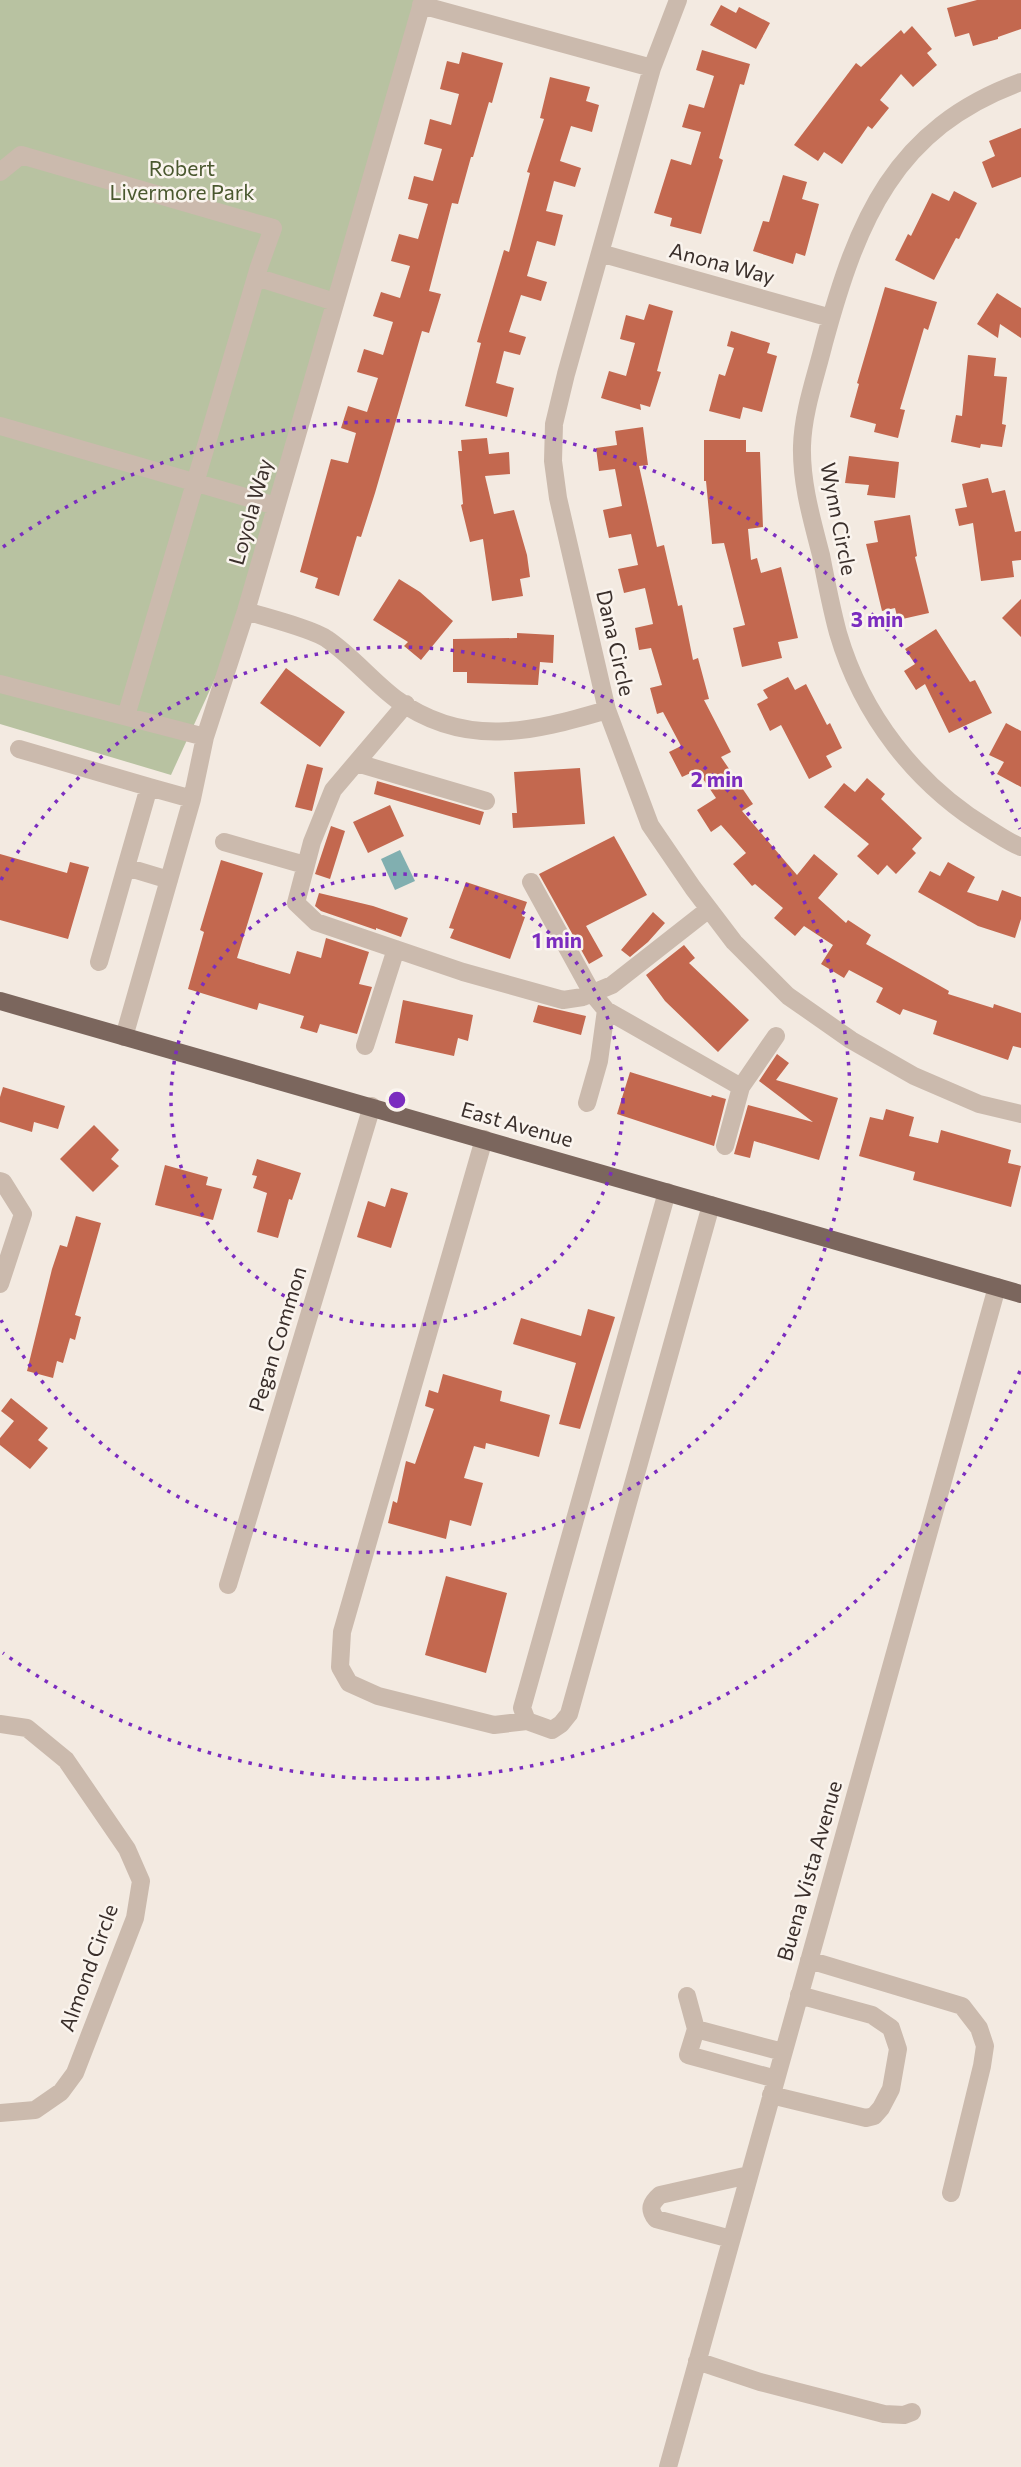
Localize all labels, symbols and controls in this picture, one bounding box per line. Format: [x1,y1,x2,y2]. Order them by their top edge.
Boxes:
park label: Robert Livermore Park [109,155,255,204]
street label: Anona Way [667,236,778,289]
street label: Loyola Way [222,455,277,568]
street label: Wynn Circle [816,460,863,577]
street label: Dana Circle [592,587,641,698]
text: 3 min [851,606,903,631]
text: 2 min [691,766,743,791]
text: 1 min [532,927,582,952]
centre of rings [385,1088,409,1112]
street label: East Avenue [458,1096,576,1152]
street label: Pegan Common [243,1263,310,1414]
street label: Buena Vista Avenue [771,1778,846,1964]
street label: Almond Circle [53,1900,122,2034]

